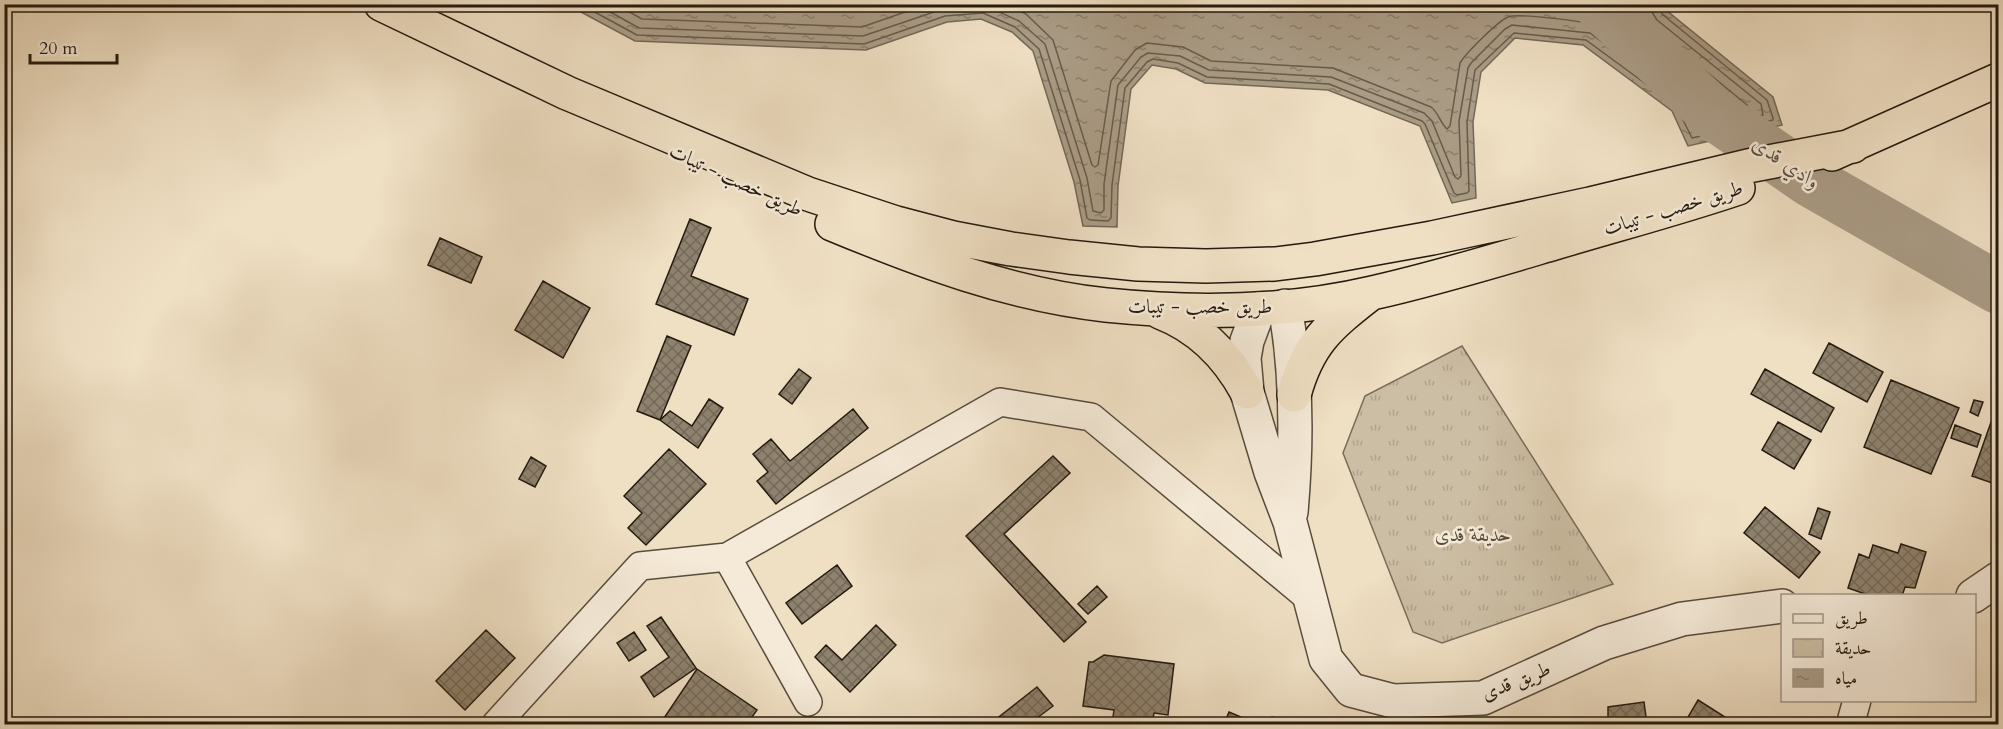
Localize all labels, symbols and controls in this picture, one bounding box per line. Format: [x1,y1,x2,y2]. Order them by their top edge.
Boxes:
scale bar [30,27,117,65]
text: 20 m [39,36,78,61]
water label: وادي قدى [1746,130,1826,197]
street label: طريق خصب - تيبات [665,137,807,223]
street label: طريق خصب - تيبات [1600,174,1746,242]
street label: طريق خصب - تيبات [1128,293,1272,320]
park label: حديقة قدى [1435,521,1511,548]
legend [1781,594,1976,702]
text: طريق [1835,606,1868,631]
text: حديقة [1835,636,1871,661]
street label: طريق قدى [1477,655,1555,707]
text: مياه [1835,666,1857,691]

